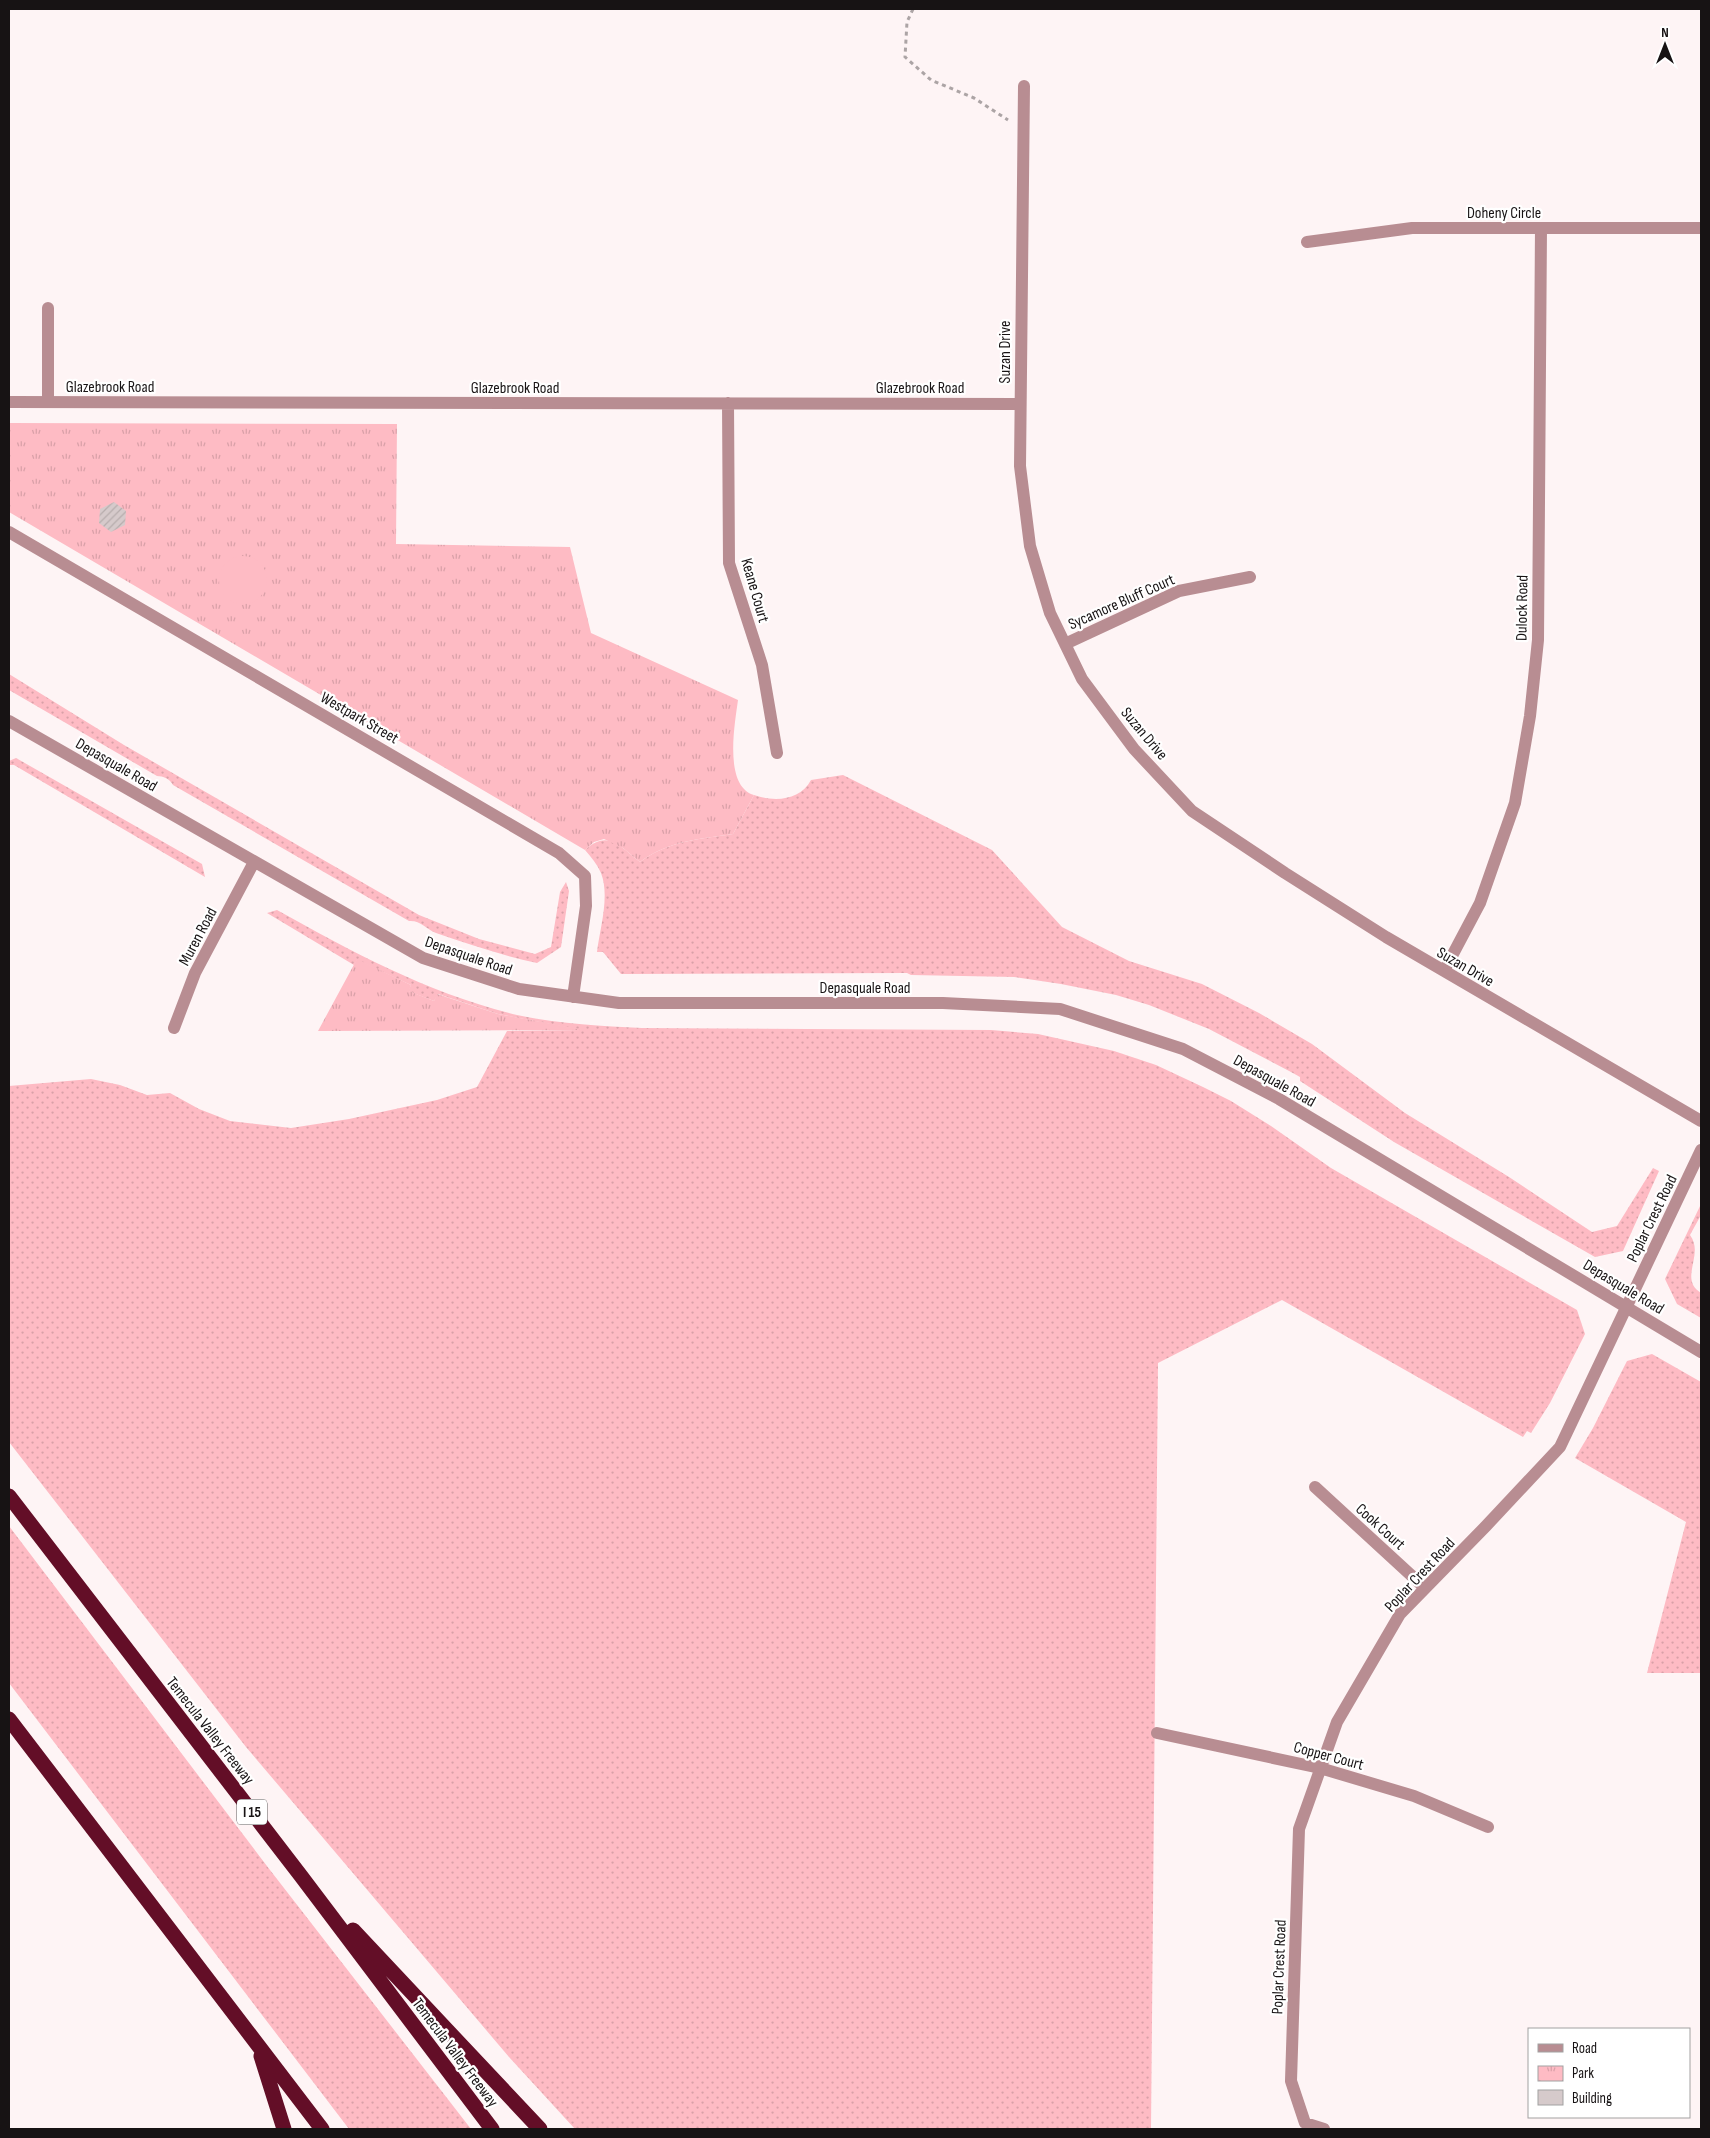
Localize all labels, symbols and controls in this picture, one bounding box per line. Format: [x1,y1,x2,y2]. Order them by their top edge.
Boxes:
north arrow [1640,20,1690,70]
text: N [1661,24,1669,41]
street label: Doheny Circle [1467,204,1541,223]
street label: Suzan Drive [996,321,1015,383]
street label: Glazebrook Road [66,378,154,397]
street label: Glazebrook Road [471,379,559,398]
street label: Glazebrook Road [876,379,964,398]
street label: Keane Court [736,556,773,625]
street label: Sycamore Bluff Court [1065,570,1178,634]
street label: Dulock Road [1512,575,1533,641]
street label: Westpark Street [317,688,402,748]
street label: Suzan Drive [1116,704,1171,764]
street label: Depasquale Road [72,734,160,796]
street label: Muren Road [175,904,222,969]
street label: Depasquale Road [422,933,515,980]
street label: Suzan Drive [1433,943,1497,991]
street label: Depasquale Road [820,979,910,998]
street label: Depasquale Road [1230,1051,1319,1112]
street label: Poplar Crest Road [1623,1172,1682,1265]
street label: Depasquale Road [1579,1256,1667,1319]
street label: Cook Court [1351,1500,1409,1554]
street label: Poplar Crest Road [1381,1534,1459,1616]
street label: Temecula Valley Freeway [162,1673,258,1789]
street label: Copper Court [1292,1738,1366,1775]
road number: I 15 [237,1800,267,1824]
street label: Poplar Crest Road [1268,1919,1291,2015]
street label: Temecula Valley Freeway [408,1995,502,2111]
legend [1528,2028,1690,2118]
text: Road [1572,2039,1597,2058]
text: Park [1572,2064,1594,2083]
text: Building [1572,2089,1612,2108]

